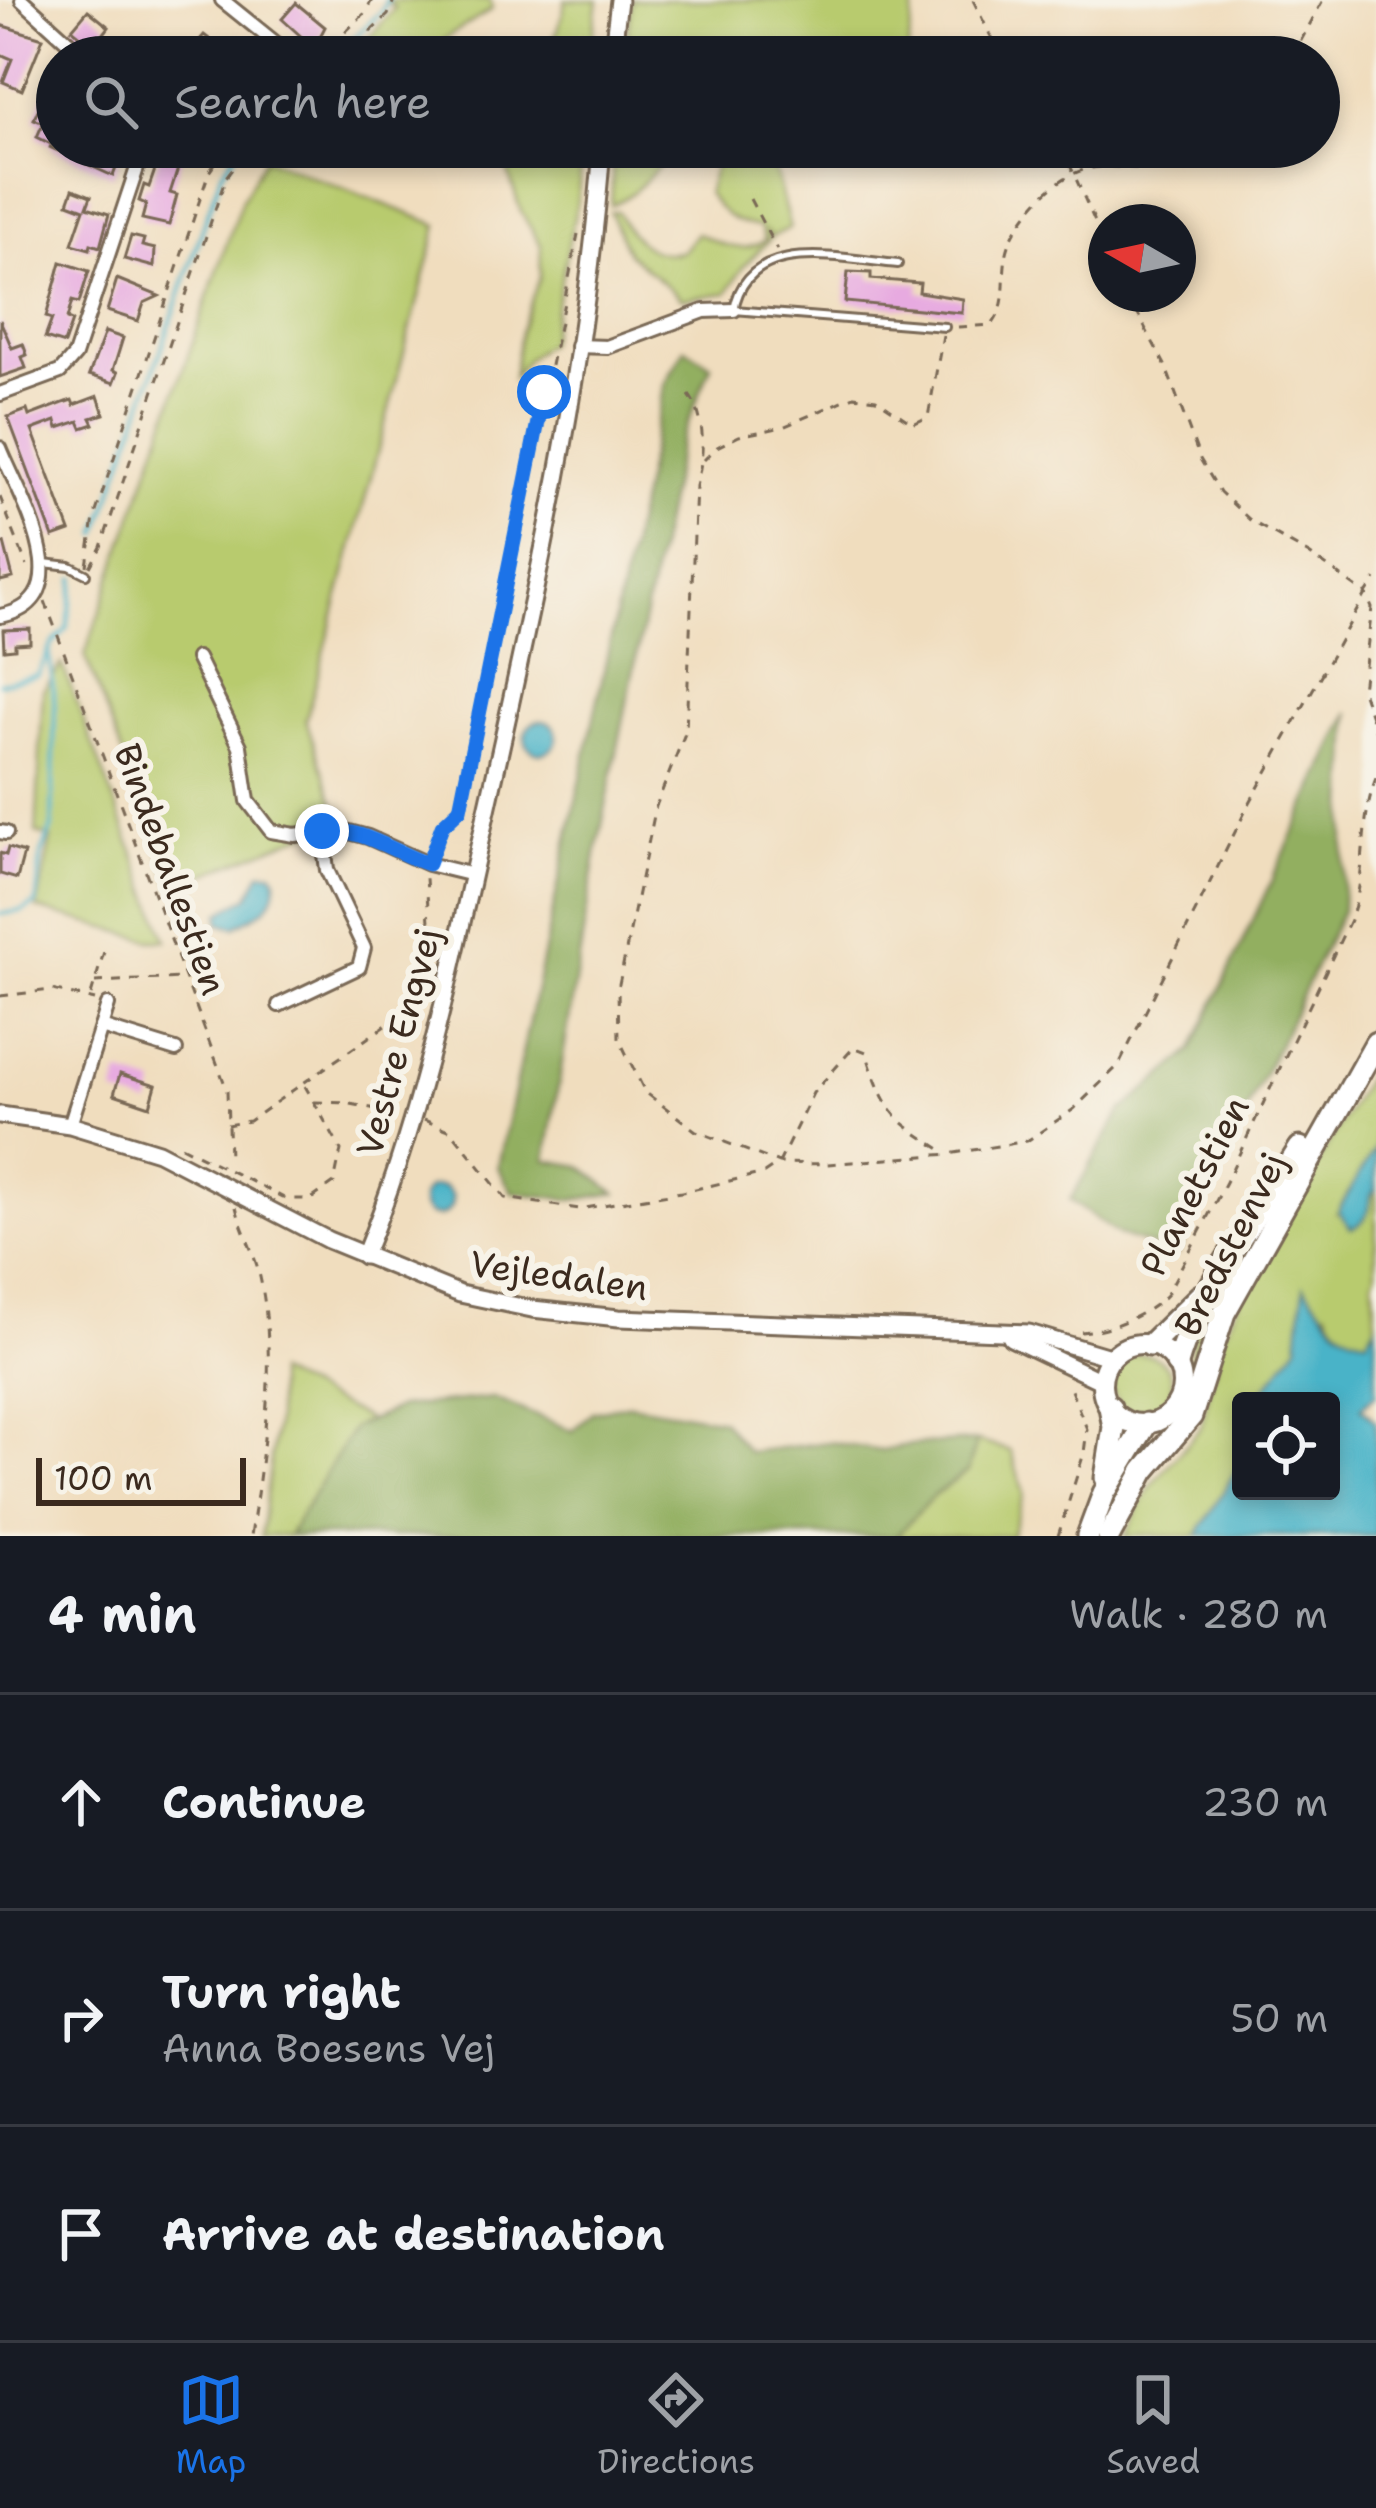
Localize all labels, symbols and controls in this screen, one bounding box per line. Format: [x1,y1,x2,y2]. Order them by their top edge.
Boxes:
search box [36,36,1340,168]
icon: search [78,69,144,135]
text: Search here [174,72,431,132]
north arrow [1088,204,1196,312]
route start [517,365,571,419]
street label: Bindeballestien [102,737,239,1001]
route end [295,804,349,858]
street label: Vestre Engvej [344,923,452,1162]
street label: Planetstien [1128,1088,1261,1284]
street label: Bredstenvej [1163,1144,1298,1345]
street label: Vejledalen [467,1239,651,1312]
map controls [1232,1392,1340,1500]
button: locate [1232,1392,1340,1500]
scale bar [36,1452,246,1505]
text: 100 m [54,1456,153,1501]
text: 4 min [48,1580,197,1648]
text: Walk · 280 m [1069,1588,1328,1640]
icon: ahead [48,1769,114,1835]
text: Continue [162,1772,366,1832]
text: 230 m [1202,1776,1328,1828]
text: Turn right [162,1962,401,2022]
icon: right [48,1985,114,2051]
text: 50 m [1230,1992,1328,2044]
text: Anna Boesens Vej [162,2022,495,2074]
icon: arrive [48,2201,114,2267]
text: Arrive at destination [162,2204,665,2264]
tab: Map [176,2367,246,2484]
tab: Directions [598,2367,755,2484]
tab: Saved [1107,2367,1200,2484]

